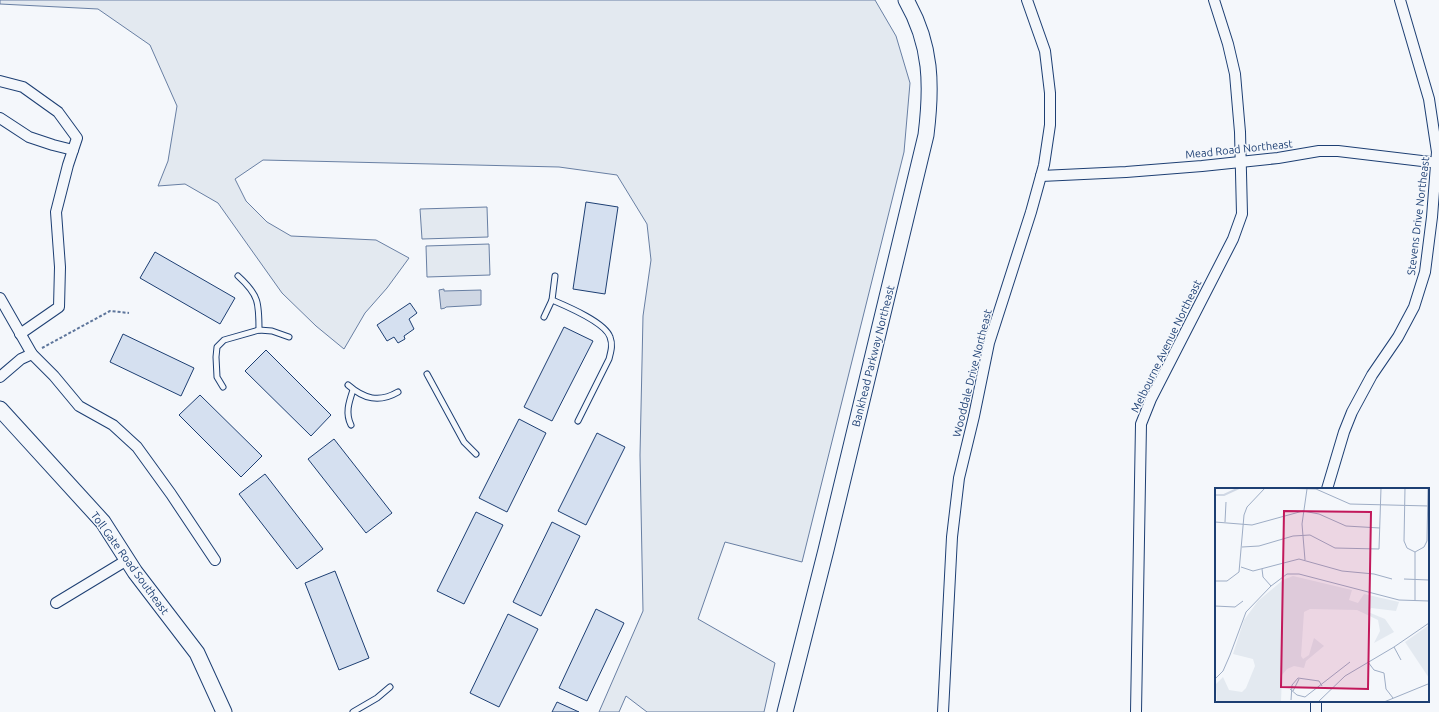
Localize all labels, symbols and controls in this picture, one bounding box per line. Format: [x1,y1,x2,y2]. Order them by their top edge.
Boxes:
street label: Mead Road Northeast [1185,137,1294,161]
street label: Stevens Drive Northeast [1405,155,1431,276]
street label: Melbourne Avenue Northeast [1129,277,1204,414]
street label: Bankhead Parkway Northeast [850,283,897,428]
street label: Wooddale Drive Northeast [950,307,994,438]
inset map [1215,488,1429,702]
street label: Toll Gate Road Southeast [89,509,172,617]

